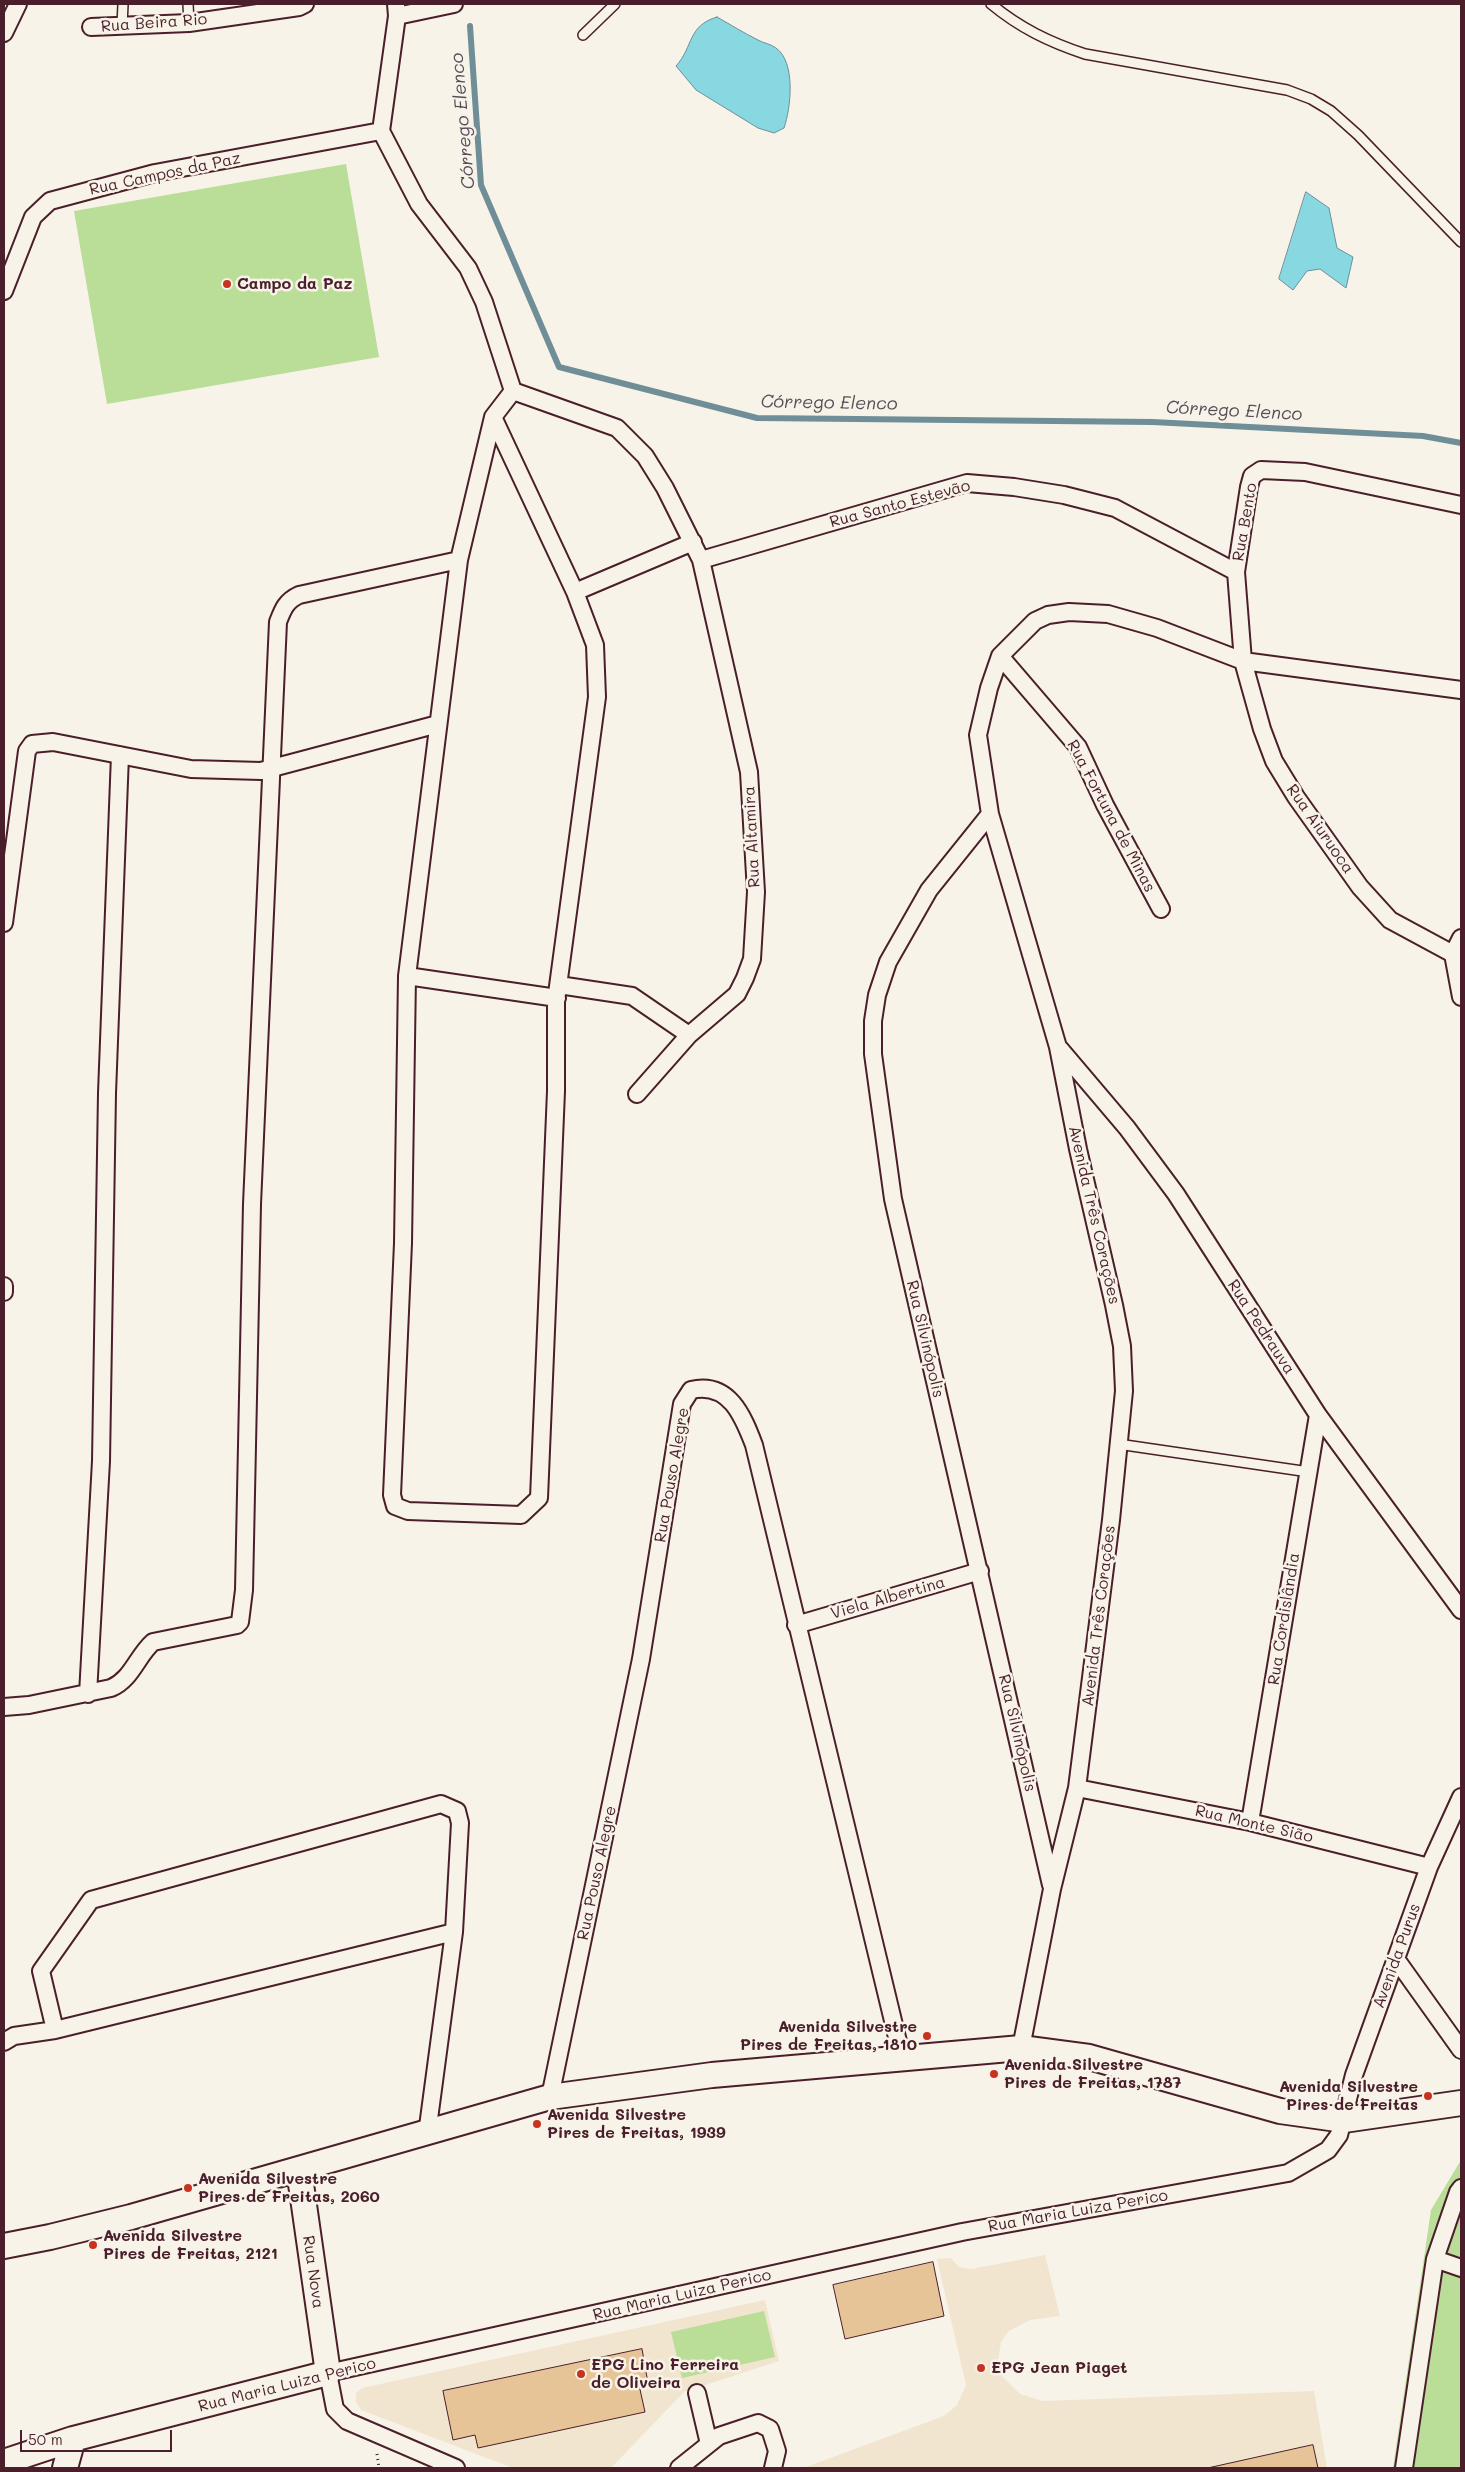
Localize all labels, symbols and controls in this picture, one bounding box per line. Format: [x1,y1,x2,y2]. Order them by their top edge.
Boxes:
street label: Rua Beira Rio [100,10,208,36]
water label: Córrego Elenco [446,52,480,190]
street label: Rua Campos da Paz [88,149,242,199]
place label: Campo da Paz [237,274,352,294]
marker: Campo da Paz [221,278,233,290]
water label: Córrego Elenco [760,391,898,415]
water label: Córrego Elenco [1165,397,1303,425]
street label: Rua Santo Estevão [828,476,972,532]
street label: Rua Bento [1229,481,1261,563]
street label: Rua Fortuna de Minas [1063,737,1159,895]
street label: Rua Aiuruoca [1282,781,1358,877]
street label: Rua Altamira [740,786,764,888]
street label: Avenida Três Corações [1064,1124,1124,1306]
street label: Rua Pedrauva [1223,1276,1299,1378]
street label: Rua Silvinópolis [902,1278,948,1400]
street label: Rua Pouso Alegre [651,1406,693,1544]
street label: Avenida Três Corações [1078,1524,1120,1708]
street label: Rua Cordislândia [1264,1551,1304,1687]
street label: Viela Albertina [829,1572,947,1624]
street label: Rua Silvinópolis [994,1672,1040,1794]
street label: Rua Monte Sião [1193,1801,1315,1847]
street label: Rua Pouso Alegre [573,1804,621,1942]
street label: Avenida Purus [1369,1901,1425,2011]
place label: Avenida Silvestre Pires de Freitas, 1810 [740,2017,917,2055]
marker: Avenida Silvestre Pires de Freitas, 1810 [921,2030,933,2042]
place label: Avenida Silvestre Pires de Freitas, 1787 [1004,2055,1181,2093]
marker: Avenida Silvestre Pires de Freitas, 1787 [988,2068,1000,2080]
place label: Avenida Silvestre Pires de Freitas [1279,2077,1418,2115]
marker: Avenida Silvestre Pires de Freitas [1422,2090,1434,2102]
place label: Avenida Silvestre Pires de Freitas, 1939 [547,2105,726,2143]
marker: Avenida Silvestre Pires de Freitas, 1939 [531,2118,543,2130]
place label: Avenida Silvestre Pires de Freitas, 2060 [198,2169,380,2207]
marker: Avenida Silvestre Pires de Freitas, 2060 [182,2182,194,2194]
street label: Rua Maria Luiza Perico [987,2186,1169,2236]
place label: Avenida Silvestre Pires de Freitas, 2121 [103,2226,278,2264]
street label: Rua Nova [298,2234,328,2310]
marker: Avenida Silvestre Pires de Freitas, 2121 [87,2239,99,2251]
street label: Rua Maria Luiza Perico [591,2265,773,2325]
street label: Rua Maria Luiza Perico [196,2354,378,2416]
place label: EPG Lino Ferreira de Oliveira [591,2355,739,2393]
place label: EPG Jean Piaget [991,2358,1127,2378]
marker: EPG Jean Piaget [975,2362,987,2374]
marker: EPG Lino Ferreira de Oliveira [575,2368,587,2380]
scale bar [22,2420,175,2452]
text: 50 m [28,2429,63,2449]

